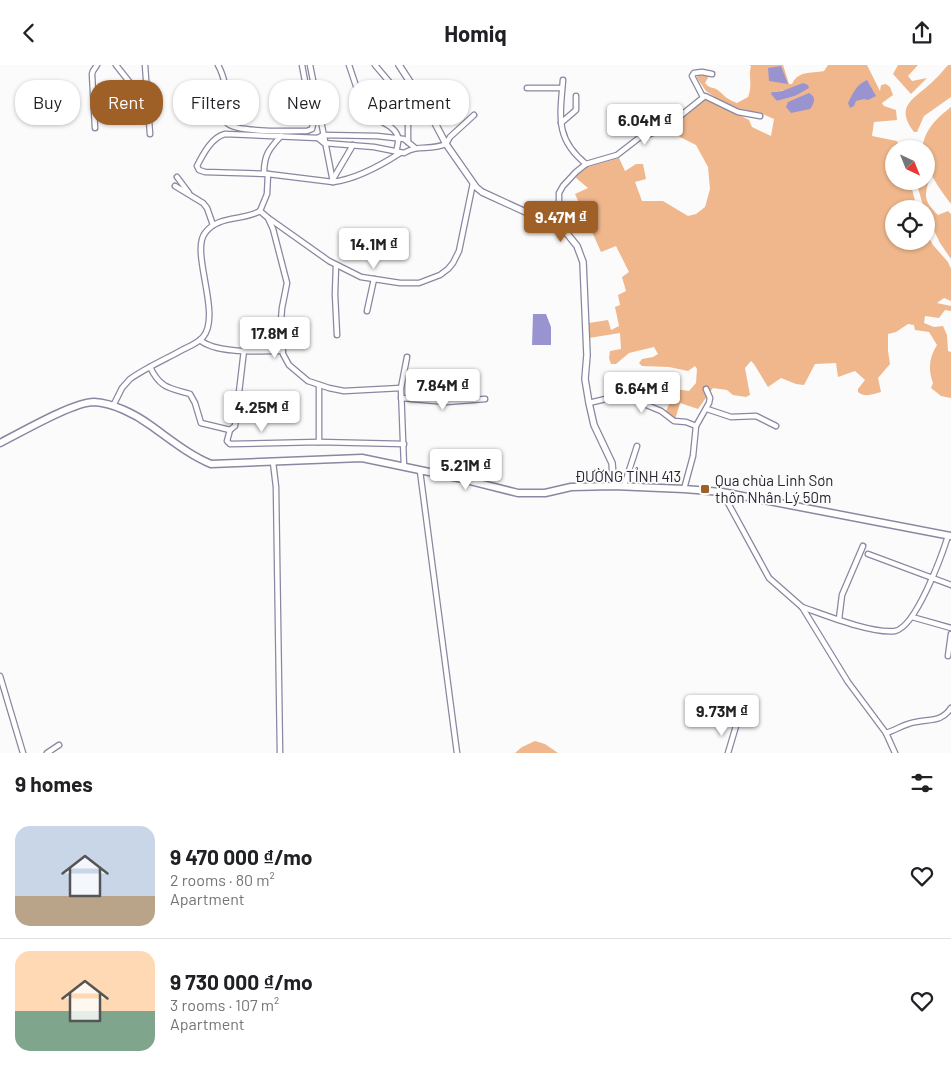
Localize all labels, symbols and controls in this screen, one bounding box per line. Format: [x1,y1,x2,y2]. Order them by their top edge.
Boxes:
icon: back [15,19,43,47]
icon: share [908,19,936,47]
text: Homiq [444,20,507,46]
chip: Buy [15,80,80,125]
chip: Rent [90,80,163,125]
chip: Filters [173,80,259,125]
chip: New [269,80,339,125]
chip: Apartment [349,80,469,125]
pin: 6.04M ₫ [599,103,691,146]
text: 6.04M ₫ [618,110,672,129]
north arrow [885,140,935,190]
map controls [885,140,935,250]
button: locate [885,200,935,250]
pin: 9.47M ₫ [515,201,607,243]
text: 9.47M ₫ [535,207,587,226]
pin: 14.1M ₫ [328,227,420,270]
text: 14.1M ₫ [350,234,398,253]
pin: 17.8M ₫ [229,317,321,359]
text: 17.8M ₫ [251,323,299,342]
pin: 7.84M ₫ [397,369,489,411]
pin: 6.64M ₫ [596,371,688,414]
text: 7.84M ₫ [417,375,469,394]
text: 6.64M ₫ [615,378,669,397]
pin: 4.25M ₫ [216,391,308,433]
text: 4.25M ₫ [235,397,289,416]
pin: 5.21M ₫ [420,449,512,491]
text: 5.21M ₫ [441,455,491,474]
street label: ĐƯỜNG TỈNH 413 [575,467,681,485]
place label: Qua chùa Linh Sơn thôn Nhân Lý 50m [715,471,833,506]
marker: Qua chùa Linh Sơn thôn Nhân Lý 50m [699,483,711,495]
pin: 9.73M ₫ [676,695,768,737]
text: 9.73M ₫ [696,701,748,720]
icon: filters [908,769,936,797]
text: 9 homes [15,771,93,796]
text: 9 470 000 ₫/mo [170,844,313,869]
icon: home [55,846,115,906]
icon: heart [908,862,936,890]
text: 2 rooms · 80 m² [170,870,275,889]
text: Apartment [170,889,245,908]
text: 9 730 000 ₫/mo [170,969,313,994]
icon: home [55,971,115,1031]
icon: heart [908,987,936,1015]
text: 3 rooms · 107 m² [170,995,279,1014]
text: Apartment [170,1014,245,1033]

